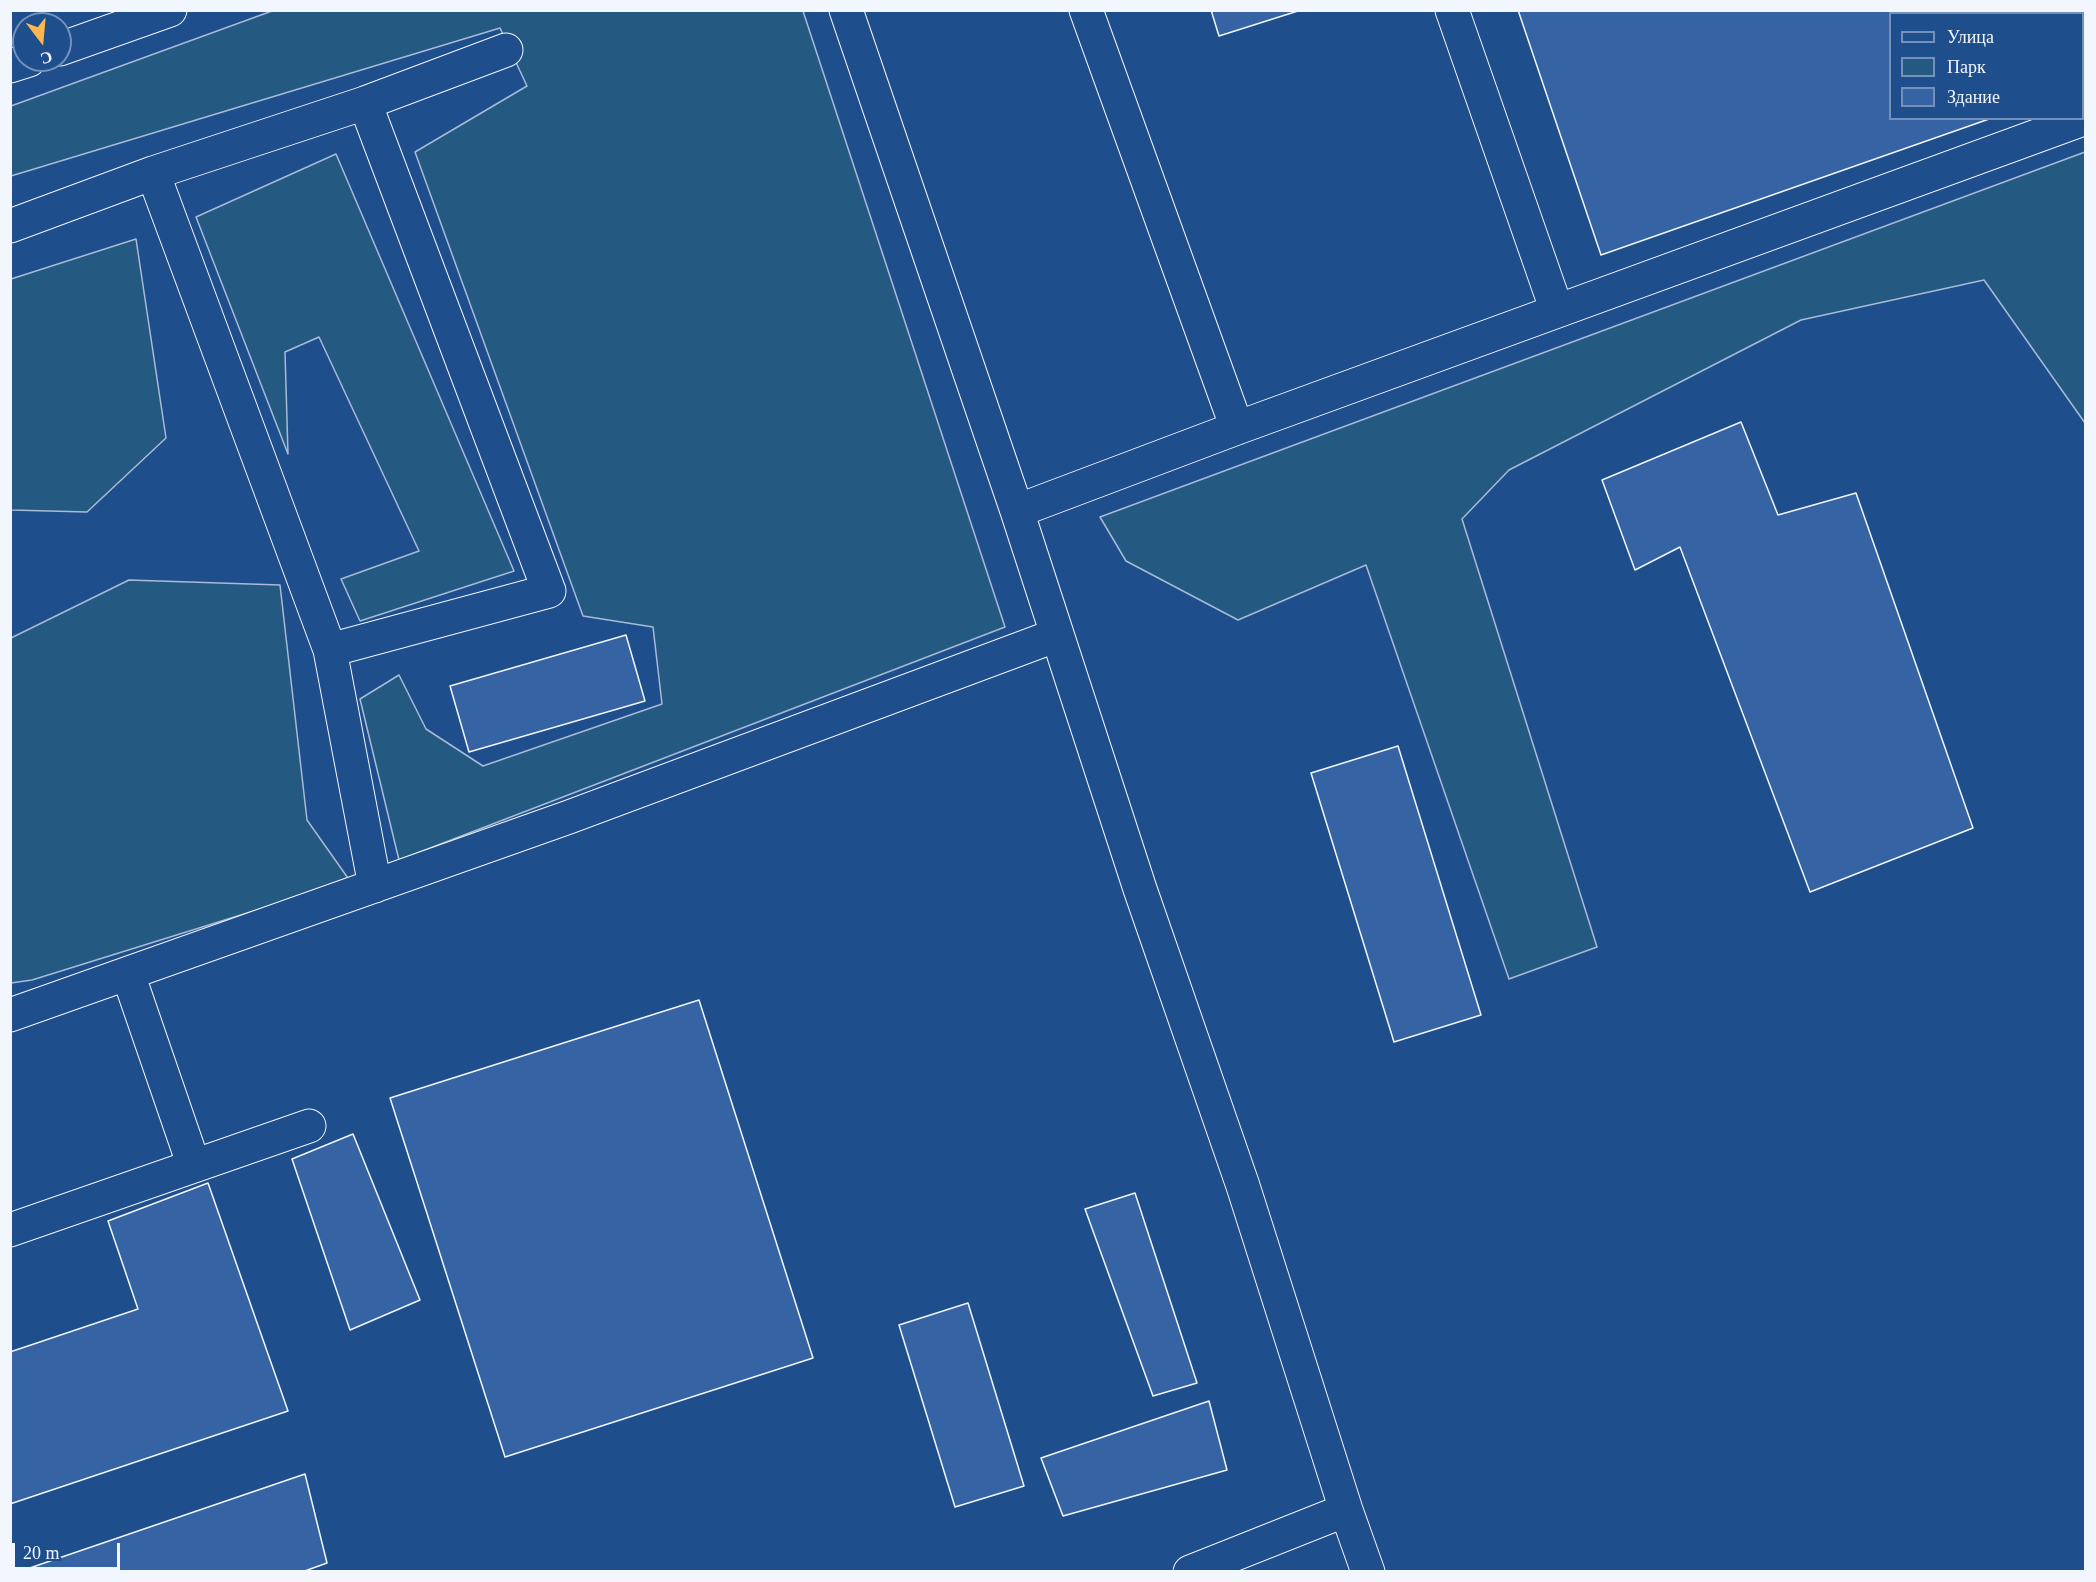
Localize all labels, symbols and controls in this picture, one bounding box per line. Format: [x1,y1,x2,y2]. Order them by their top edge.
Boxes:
north arrow [12,12,72,72]
legend [1889,12,2084,120]
text: Улица [1947,27,1994,47]
text: С [39,48,54,68]
text: Парк [1947,57,1986,77]
text: Здание [1947,87,2000,107]
scale bar [15,1531,123,1569]
text: 20 m [23,1543,60,1563]

